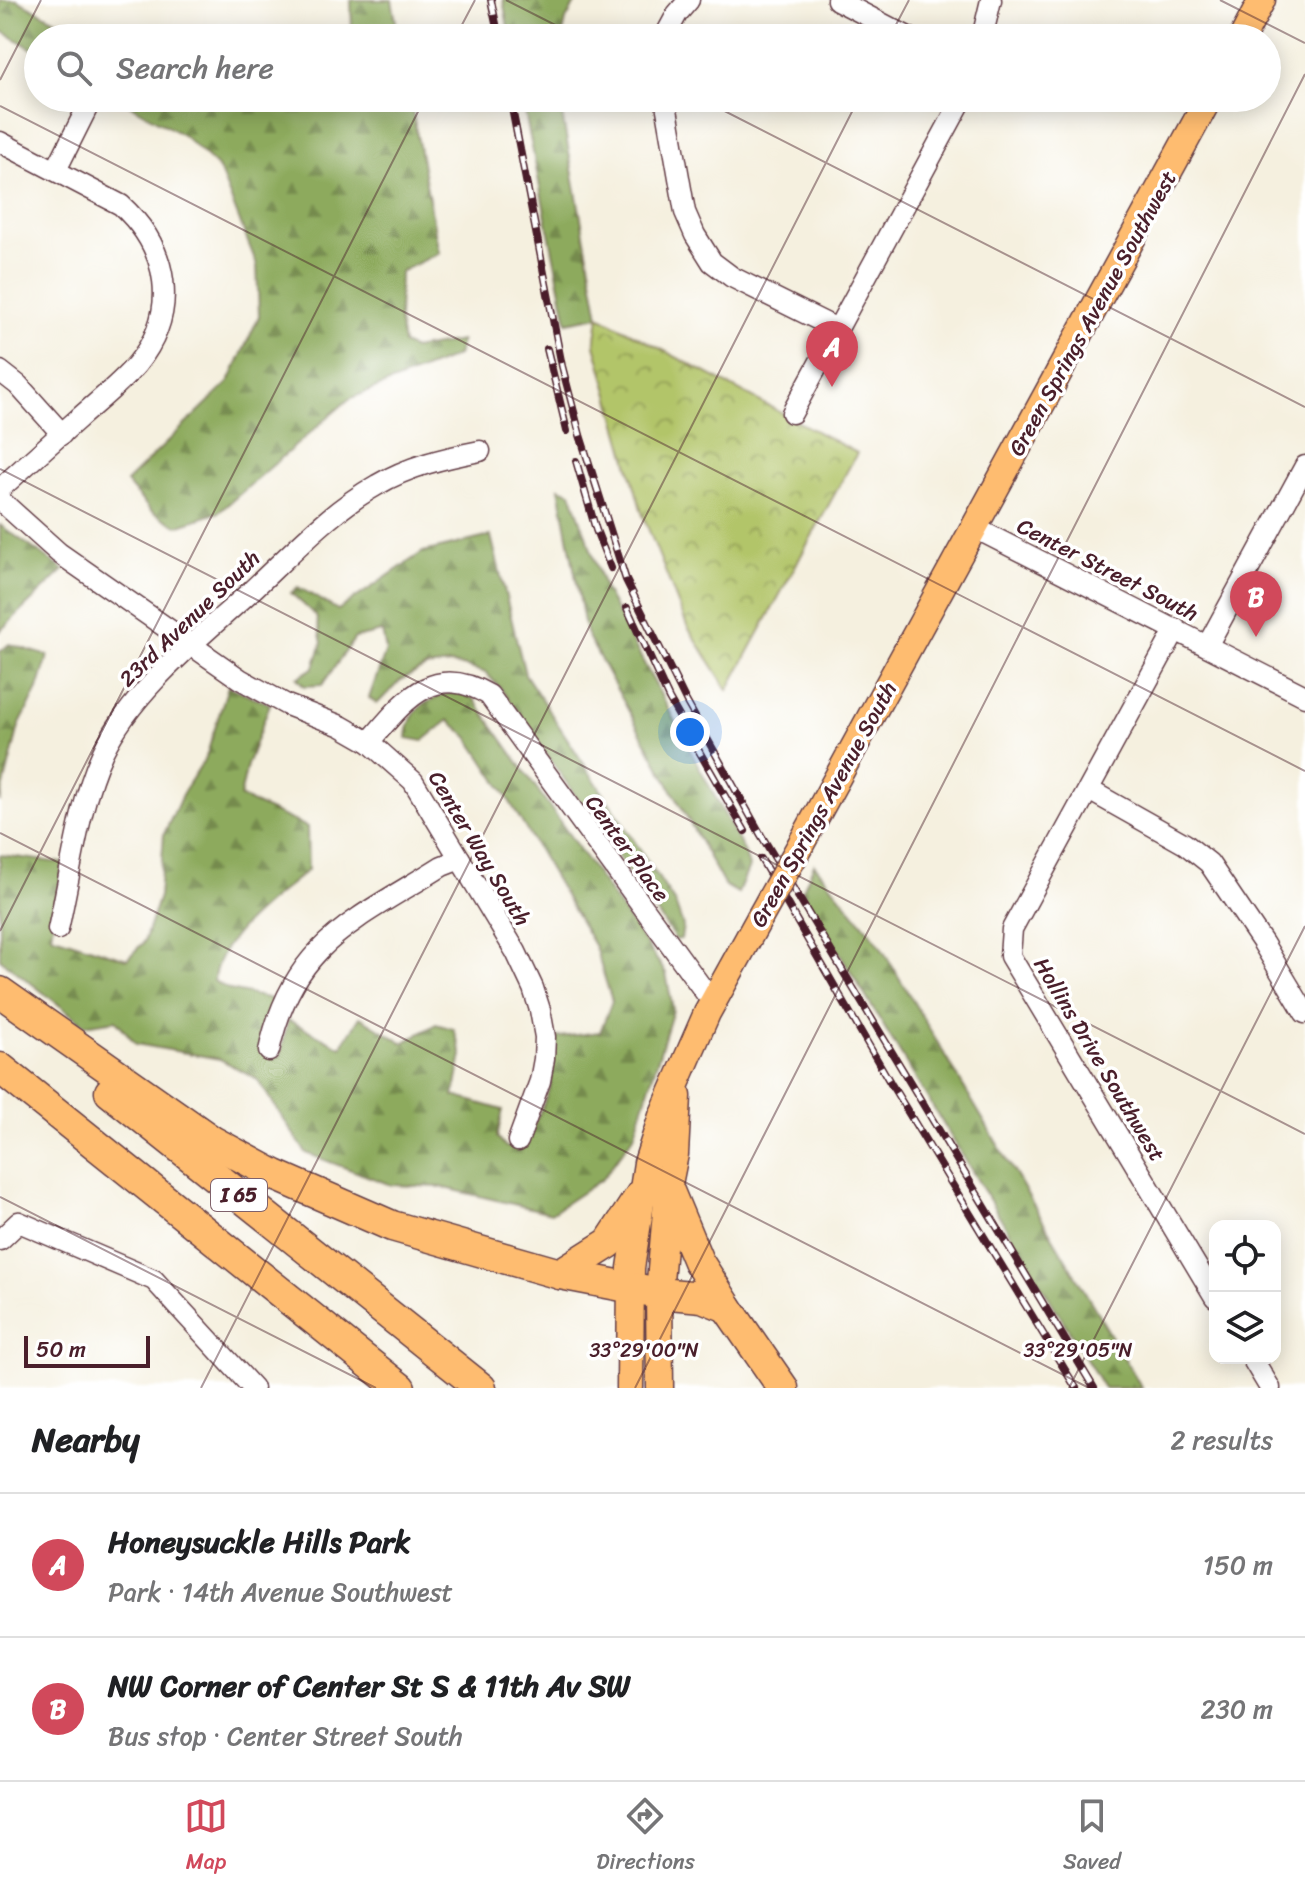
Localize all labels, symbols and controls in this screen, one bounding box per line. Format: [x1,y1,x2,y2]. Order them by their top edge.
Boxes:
search box [24,24,1281,112]
text: Search here [116,41,274,95]
icon: search [52,46,96,90]
street label: Green Springs Avenue Southwest [997,163,1188,463]
pin: A [806,321,858,387]
street label: Center Street South [1010,507,1205,632]
street label: 23rd Avenue South [109,540,269,697]
pin: B [1230,571,1282,637]
street label: Green Springs Avenue South [739,674,907,934]
your location [670,712,710,752]
street label: Center Way South [418,763,542,934]
street label: Center Place [575,786,680,911]
street label: Hollins Drive Southwest [1023,949,1176,1169]
road number: I 65 [211,1179,267,1211]
map controls [1209,1220,1281,1364]
button: locate [1209,1220,1281,1292]
button: layers [1209,1292,1281,1364]
text: 50 m [36,1330,86,1369]
scale bar [24,1332,150,1368]
text: 33°29'00"N [589,1333,699,1368]
text: 33°29'05"N [1024,1333,1133,1368]
text: Nearby [32,1410,140,1470]
text: 2 results [1171,1417,1273,1463]
text: Honeysuckle Hills Park [108,1515,410,1569]
text: A [49,1542,67,1588]
text: 150 m [1203,1542,1273,1588]
text: Park · 14th Avenue Southwest [108,1569,453,1615]
text: NW Corner of Center St S & 11th Av SW [108,1659,631,1713]
text: B [50,1686,66,1732]
text: 230 m [1201,1686,1273,1732]
text: Bus stop · Center Street South [108,1713,463,1759]
tab: Map [184,1794,228,1881]
tab: Directions [596,1794,695,1881]
tab: Saved [1063,1794,1121,1881]

